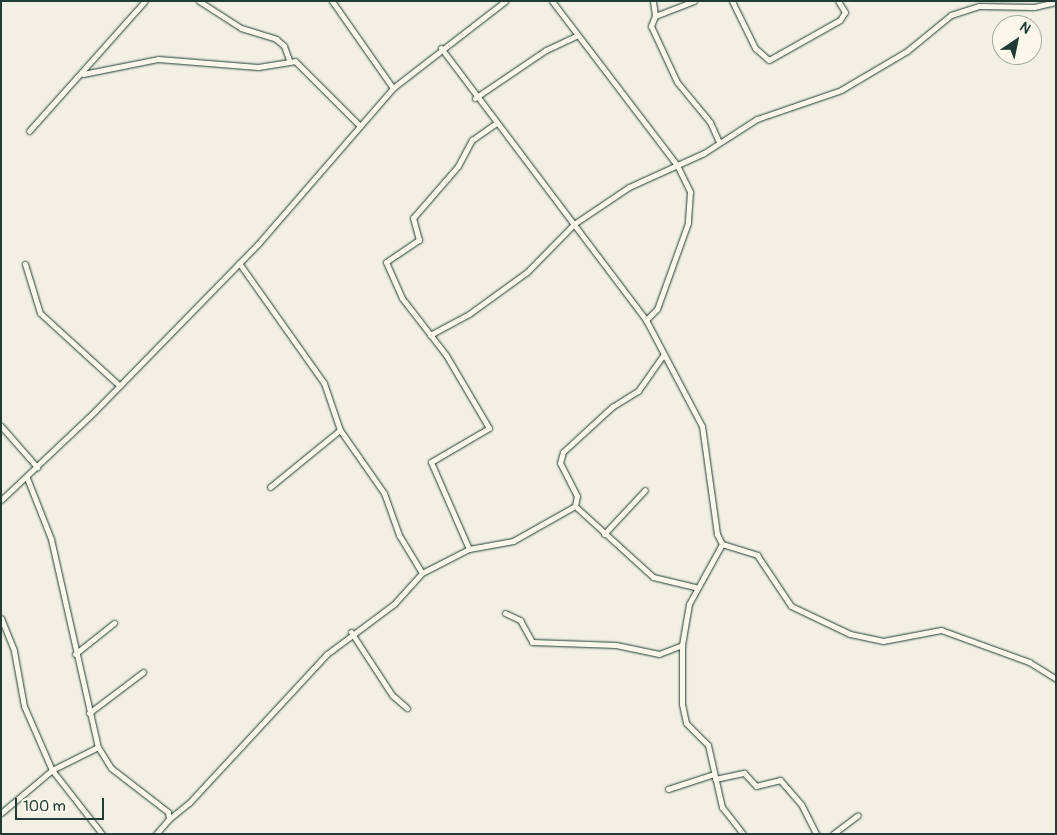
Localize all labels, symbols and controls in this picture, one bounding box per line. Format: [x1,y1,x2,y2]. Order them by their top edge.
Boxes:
north arrow [992,15,1042,65]
text: N [1016,18,1034,38]
scale bar [18,788,106,820]
text: 100 m [23,797,66,816]

